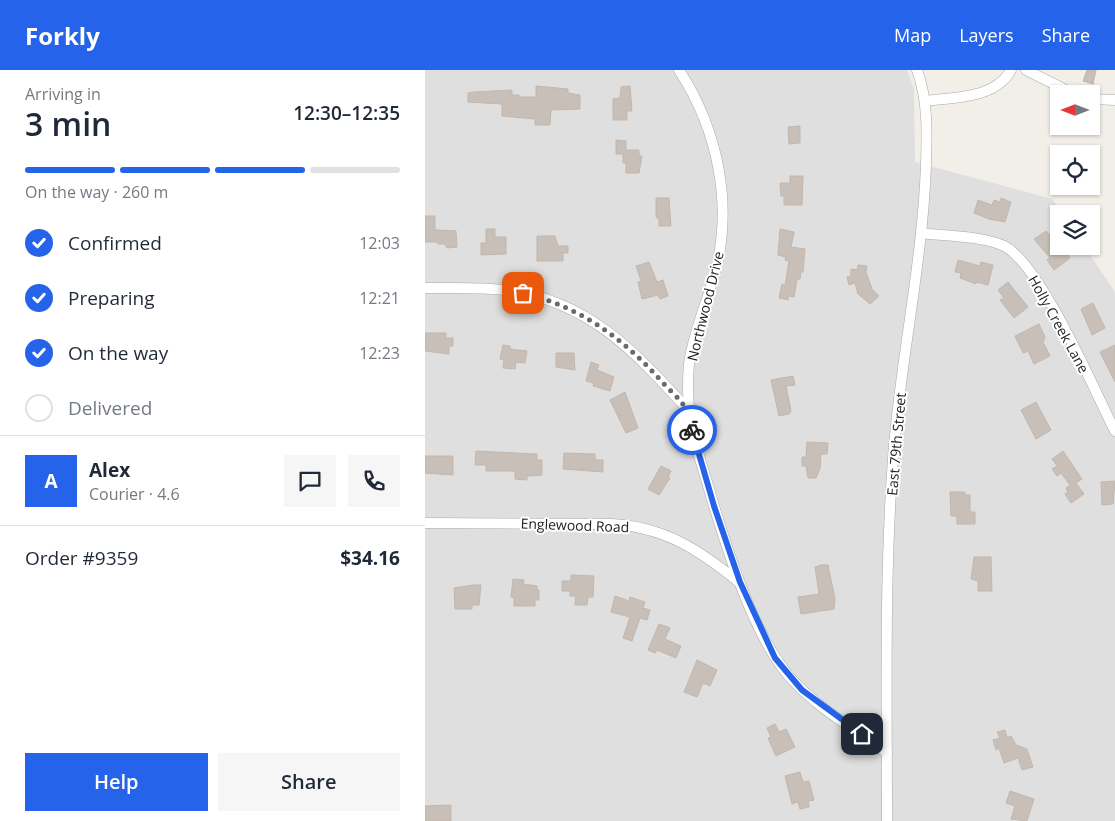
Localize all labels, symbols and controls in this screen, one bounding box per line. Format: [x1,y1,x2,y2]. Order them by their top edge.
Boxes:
text: Forkly [25,19,100,52]
text: Map [894,23,931,47]
text: Layers [959,23,1014,47]
text: Share [1042,23,1090,47]
text: Arriving in [25,83,101,105]
north arrow [1050,85,1100,135]
map controls [1050,85,1100,255]
text: 12:30–12:35 [293,100,400,126]
text: 3 min [25,102,111,145]
button: locate [1050,145,1100,195]
text: On the way · 260 m [25,181,168,203]
button: layers [1050,205,1100,255]
icon: check [25,229,53,257]
text: Confirmed [68,230,162,256]
text: 12:03 [359,232,400,254]
street label: Northwood Drive [682,249,728,363]
pin [502,272,544,314]
street label: Holly Creek Lane [1024,272,1094,376]
icon: bag [509,279,537,307]
icon: check [25,284,53,312]
text: Preparing [68,285,155,311]
text: 12:21 [359,287,400,309]
icon: check [25,339,53,367]
text: On the way [68,340,168,366]
text: 12:23 [359,342,400,364]
street label: East 79th Street [882,392,910,496]
text: Delivered [68,395,152,421]
courier [667,405,717,455]
icon: bike [678,416,706,444]
button: chat [284,455,336,507]
button: phone [348,455,400,507]
text: Alex [89,457,130,483]
text: A [44,468,58,494]
text: Courier · 4.6 [89,483,180,505]
street label: Englewood Road [520,514,630,536]
text: Order #9359 [25,545,138,571]
text: $34.16 [340,545,400,571]
pin [841,713,883,755]
icon: home [848,720,876,748]
button: Help [25,753,208,811]
button: Share [218,753,400,811]

